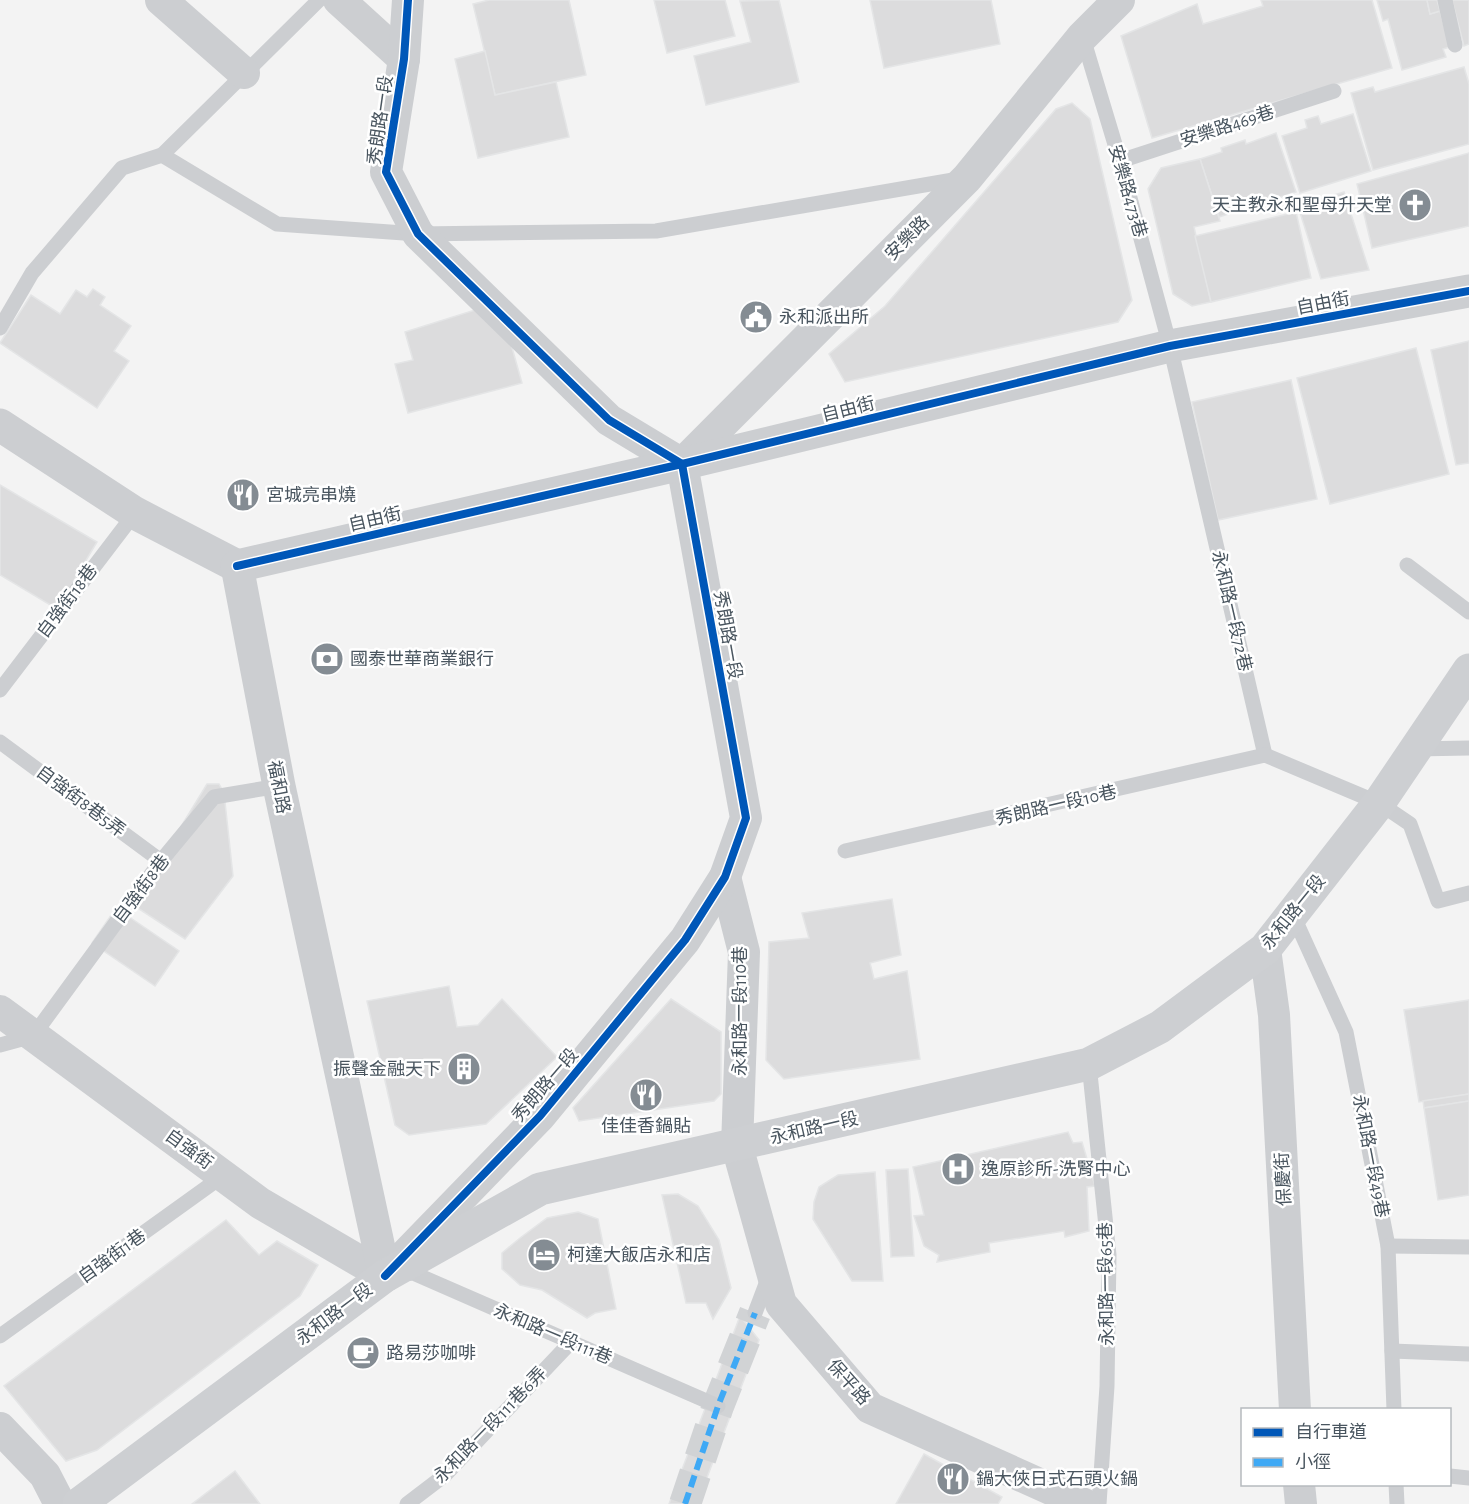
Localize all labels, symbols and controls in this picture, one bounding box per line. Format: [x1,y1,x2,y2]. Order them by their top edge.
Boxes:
street label: 秀朗路一段 [364,74,396,166]
street label: 安樂路469巷 [1178,101,1276,151]
street label: 安樂路473巷 [1105,142,1151,240]
church icon: 天主教永和聖母升天堂 [1397,187,1433,223]
place label: 天主教永和聖母升天堂 [1212,195,1392,215]
street label: 安樂路 [881,212,933,264]
street label: 自由街 [1295,288,1351,318]
public building icon: 永和派出所 [738,299,774,335]
place label: 永和派出所 [779,307,869,327]
street label: 自由街 [819,393,877,425]
restaurant icon: 宮城亮串燒 [225,477,261,513]
place label: 宮城亮串燒 [266,485,356,505]
street label: 自由街 [346,503,404,535]
street label: 永和路一段72巷 [1208,548,1256,674]
street label: 自強街18巷 [33,560,101,642]
street label: 秀朗路一段 [710,589,746,681]
bank icon: 國泰世華商業銀行 [309,641,345,677]
place label: 國泰世華商業銀行 [350,649,494,669]
street label: 福和路 [264,759,294,815]
street label: 自強街8巷5弄 [33,761,129,841]
street label: 秀朗路一段10巷 [993,781,1119,829]
street label: 自強街8巷 [109,851,173,927]
street label: 永和路一段 [1257,871,1329,953]
street label: 永和路一段110巷 [730,946,750,1076]
street label: 秀朗路一段 [508,1044,582,1126]
building icon: 振聲金融天下 [446,1051,482,1087]
place label: 振聲金融天下 [333,1059,441,1079]
restaurant icon: 佳佳香鍋貼 [628,1077,664,1113]
street label: 永和路一段49巷 [1349,1093,1393,1219]
street label: 永和路一段 [768,1108,860,1148]
place label: 佳佳香鍋貼 [601,1116,691,1136]
street label: 自強街 [161,1125,217,1173]
hospital icon: 逸原診所-洗腎中心 [940,1151,976,1187]
street label: 保慶街 [1272,1152,1294,1206]
place label: 逸原診所-洗腎中心 [981,1159,1131,1179]
street label: 永和路一段65巷 [1095,1222,1117,1346]
street label: 自強街1巷 [74,1225,150,1287]
hotel icon: 柯達大飯店永和店 [526,1237,562,1273]
place label: 柯達大飯店永和店 [567,1245,711,1265]
street label: 永和路一段 [292,1279,376,1349]
street label: 永和路一段111巷 [491,1300,615,1368]
cafe icon: 路易莎咖啡 [345,1335,381,1371]
place label: 路易莎咖啡 [386,1343,476,1363]
street label: 保平路 [824,1355,874,1409]
street label: 永和路一段111巷6弄 [430,1363,550,1487]
legend [1241,1408,1451,1486]
text: 自行車道 [1295,1422,1367,1442]
text: 小徑 [1295,1452,1331,1472]
restaurant icon: 鍋大俠日式石頭火鍋 [935,1461,971,1497]
place label: 鍋大俠日式石頭火鍋 [976,1469,1138,1489]

